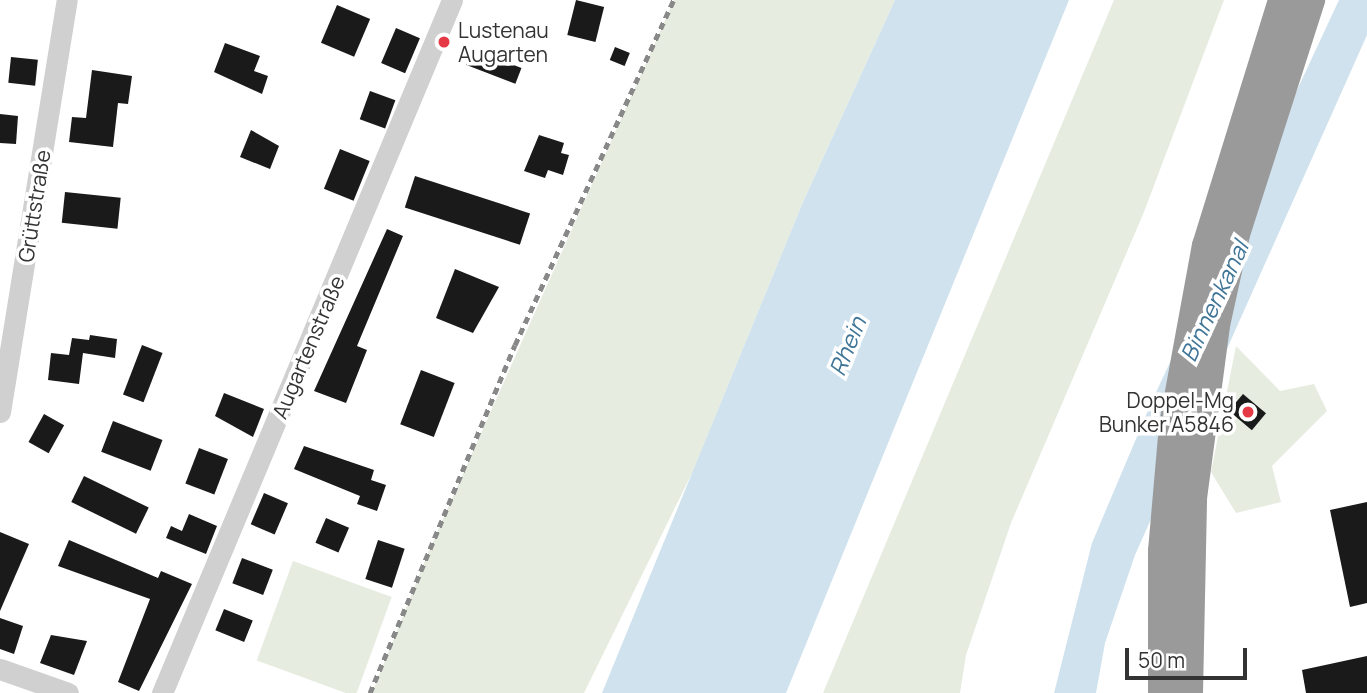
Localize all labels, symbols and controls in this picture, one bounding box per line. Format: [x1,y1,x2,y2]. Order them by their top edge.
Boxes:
place label: Lustenau Augarten [458,17,549,67]
marker: Lustenau Augarten [436,34,452,50]
street label: Grüttstraße [13,148,55,264]
water label: Binnenkanal [1174,236,1254,366]
street label: Augartenstraße [267,272,349,422]
water label: Rhein [823,313,871,379]
place label: Doppel-Mg Bunker A5846 [1099,387,1234,437]
marker: Doppel-Mg Bunker A5846 [1240,404,1256,420]
scale bar [1129,634,1252,678]
text: 50 m [1138,646,1185,674]

